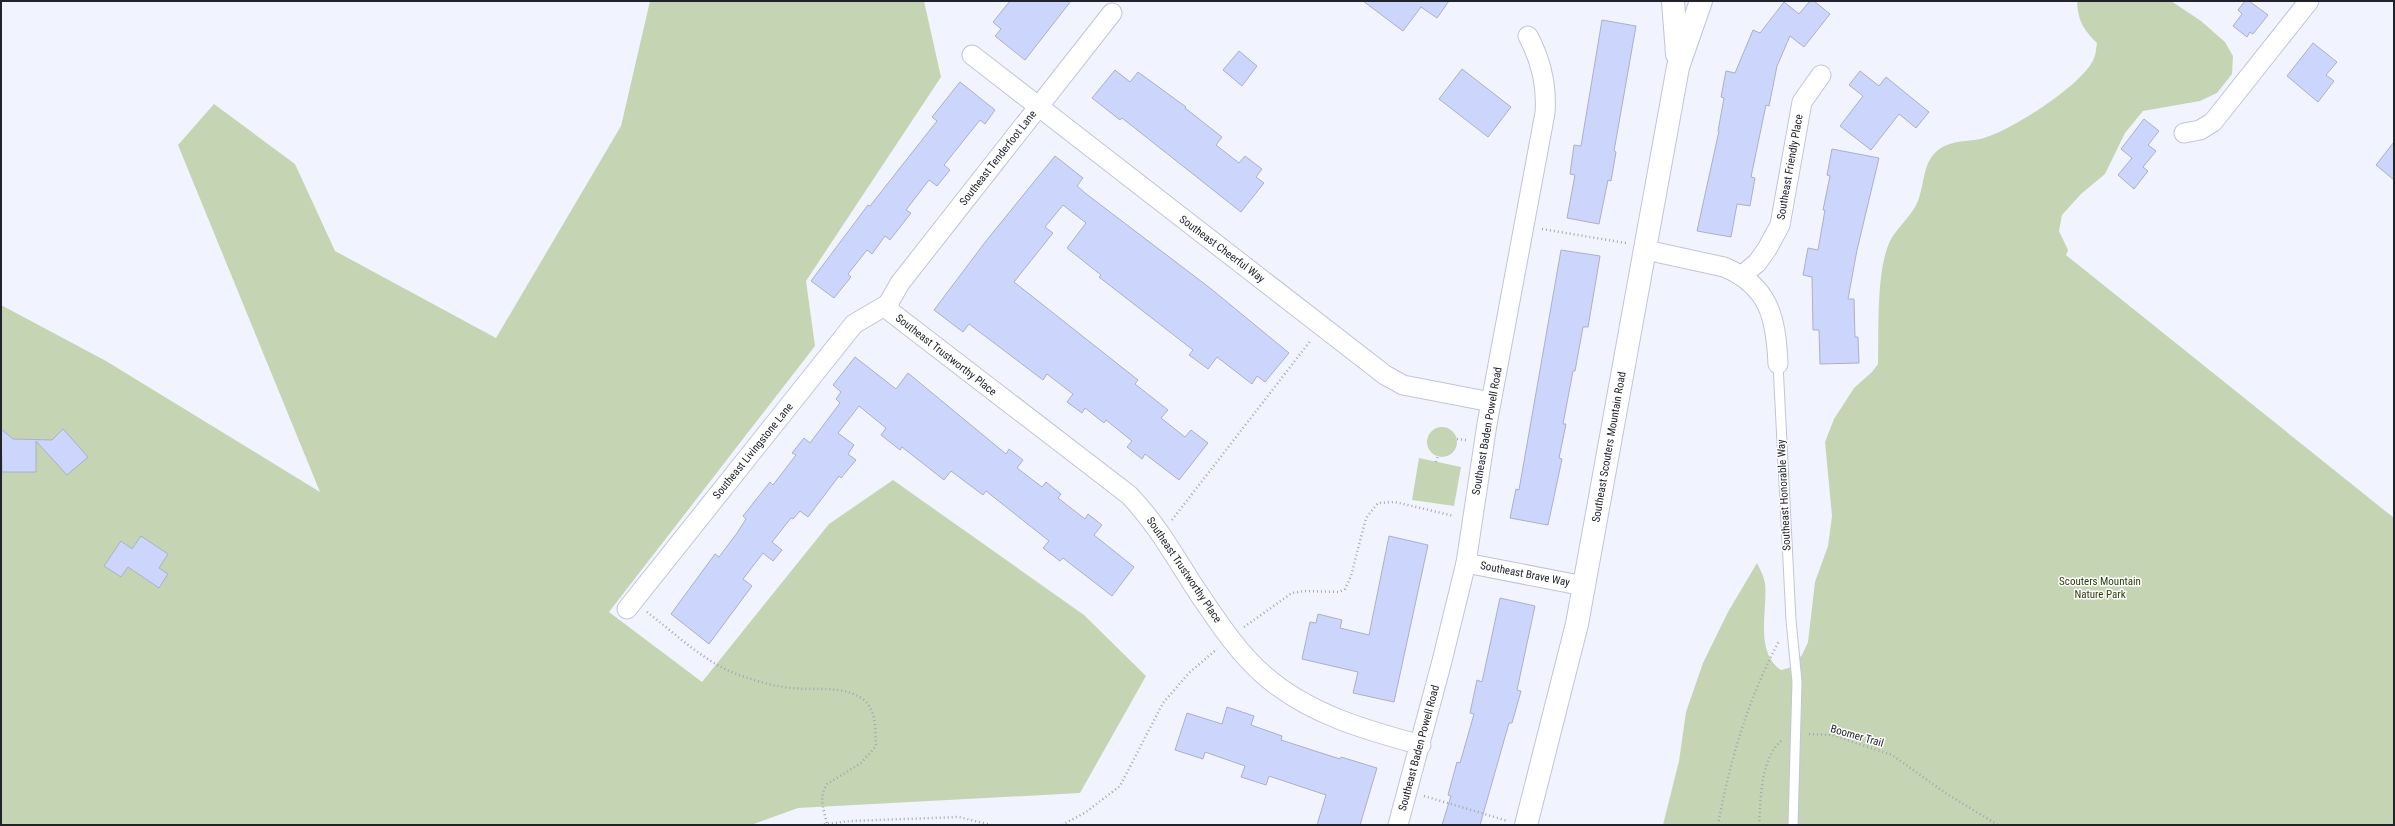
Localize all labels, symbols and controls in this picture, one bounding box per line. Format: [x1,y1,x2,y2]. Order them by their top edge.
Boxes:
street label: Southeast Tenderfoot Lane [957,108,1039,208]
street label: Southeast Friendly Place [1774,113,1806,221]
street label: Southeast Cheerful Way [1177,213,1268,286]
street label: Southeast Trustworthy Place [893,312,999,398]
street label: Southeast Baden Powell Road [1469,366,1505,496]
street label: Southeast Scouters Mountain Road [1589,371,1629,523]
street label: Southeast Livingstone Lane [710,400,796,502]
street label: Southeast Honorable Way [1775,439,1793,551]
street label: Southeast Trustworthy Place [1144,515,1224,625]
street label: Southeast Brave Way [1479,559,1571,589]
park label: Scouters Mountain Nature Park [2059,575,2141,601]
street label: Southeast Baden Powell Road [1396,684,1442,812]
street label: Boomer Trail [1829,722,1885,750]

